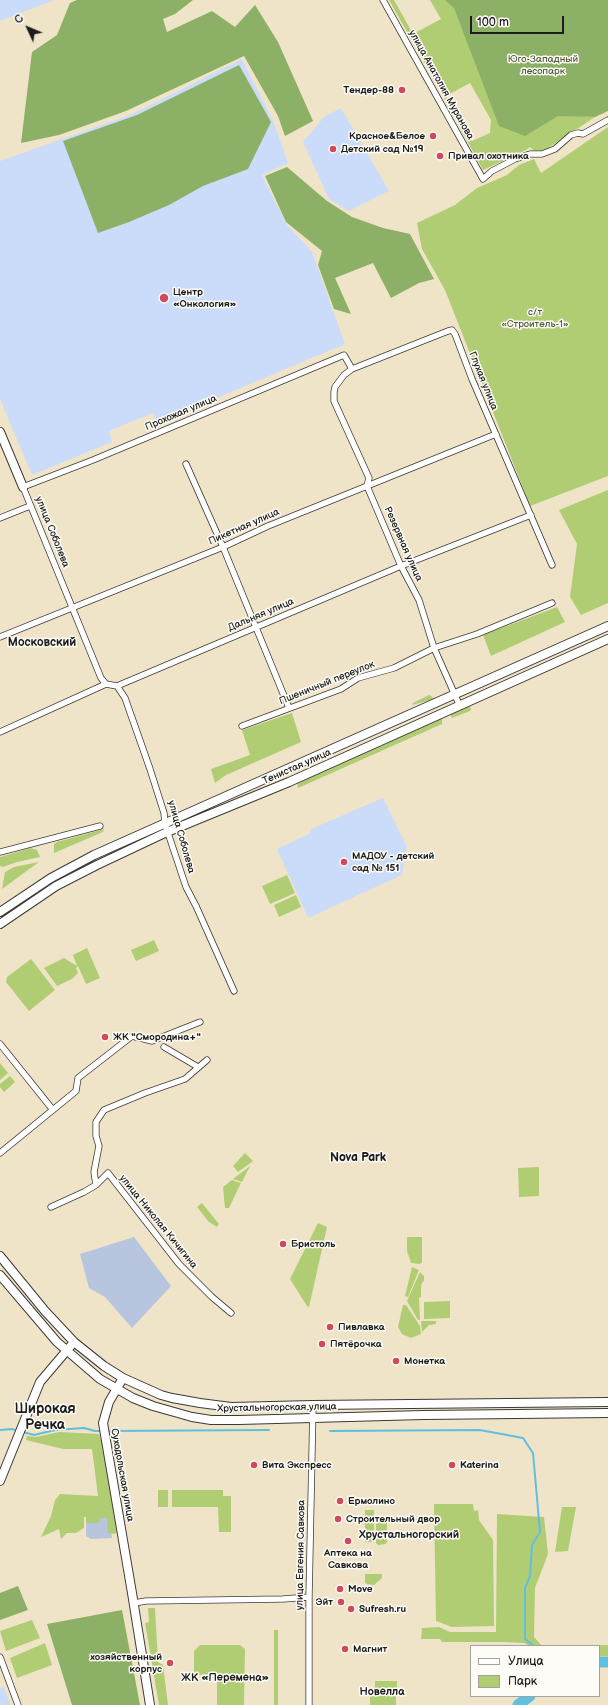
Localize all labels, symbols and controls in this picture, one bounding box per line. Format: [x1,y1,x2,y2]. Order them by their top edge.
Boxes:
north arrow [8,8,48,48]
scale bar [472,8,566,34]
text: С [12,12,26,27]
text: 100 m [477,15,509,30]
street label: улица Анатолия Муранова [406,28,476,142]
park label: Юго-Западный лесопарк [508,53,578,76]
place label: Тендер-88 [343,84,394,96]
marker: Тендер-88 [397,85,407,95]
place label: Красное&Белое [349,130,425,142]
marker: Красное&Белое [428,131,438,141]
place label: Детский сад №19 [341,143,423,155]
marker: Детский сад №19 [328,144,338,154]
place label: Привал охотника [448,150,529,162]
marker: Привал охотника [435,151,445,161]
place label: Центр «Онкология» [173,286,236,310]
marker: Центр «Онкология» [158,292,170,304]
park label: с/т «Строитель-1» [501,306,569,330]
street label: Глухая улица [466,350,500,412]
street label: Прохожая улица [144,393,218,433]
street label: улица Соболева [32,495,72,569]
street label: Резервная улица [381,505,425,583]
street label: Пикетная улица [207,506,281,548]
street label: Дальняя улица [226,596,296,634]
district label: Московский [8,636,76,650]
street label: Пшеничный переулок [278,658,376,708]
street label: Тенистая улица [261,747,333,787]
street label: улица Соболева [165,799,197,875]
place label: МАДОУ - детский сад № 151 [352,850,434,874]
marker: МАДОУ - детский сад № 151 [339,857,349,867]
place label: ЖК "Смородина+" [113,1031,201,1043]
marker: ЖК "Смородина+" [100,1032,110,1042]
district label: Nova Park [330,1151,386,1165]
street label: улица Николая Кичигина [116,1173,200,1271]
place label: Бристоль [291,1238,335,1250]
marker: Бристоль [278,1239,288,1249]
place label: Пивлавка [338,1321,385,1333]
marker: Пивлавка [325,1322,335,1332]
place label: Пятёрочка [330,1338,382,1350]
marker: Пятёрочка [317,1339,327,1349]
place label: Монетка [404,1355,445,1367]
marker: Монетка [391,1356,401,1366]
district label: Широкая Речка [14,1401,76,1434]
street label: Хрустальногорская улица [217,1401,337,1415]
street label: Суходольская улица [108,1427,136,1523]
place label: Вита Экспресс [262,1459,332,1471]
place label: Katerina [460,1459,499,1471]
marker: Вита Экспресс [249,1460,259,1470]
marker: Katerina [447,1460,457,1470]
place label: Ермолино [348,1495,395,1507]
marker: Ермолино [335,1496,345,1506]
street label: улица Евгения Савкова [294,1500,308,1610]
place label: Строительный двор [346,1513,440,1525]
marker: Строительный двор [333,1514,343,1524]
district label: Хрустальногорский [359,1528,459,1542]
marker: Аптека на Савкова [343,1536,353,1546]
place label: Аптека на Савкова [324,1547,372,1570]
place label: Move [348,1583,372,1595]
marker: Move [335,1584,345,1594]
place label: Эйт [316,1596,333,1608]
marker: Эйт [336,1597,346,1607]
place label: Sufresh.ru [359,1603,406,1615]
marker: Sufresh.ru [346,1604,356,1614]
place label: Магнит [353,1643,387,1655]
marker: Магнит [340,1644,350,1654]
legend [470,1645,600,1697]
place label: хозяйственный корпус [90,1651,162,1674]
text: Улица [508,1654,544,1669]
marker: хозяйственный корпус [165,1658,175,1668]
district label: ЖК «Перемена» [181,1671,269,1685]
text: Парк [508,1674,537,1689]
district label: Новелла [359,1685,405,1699]

